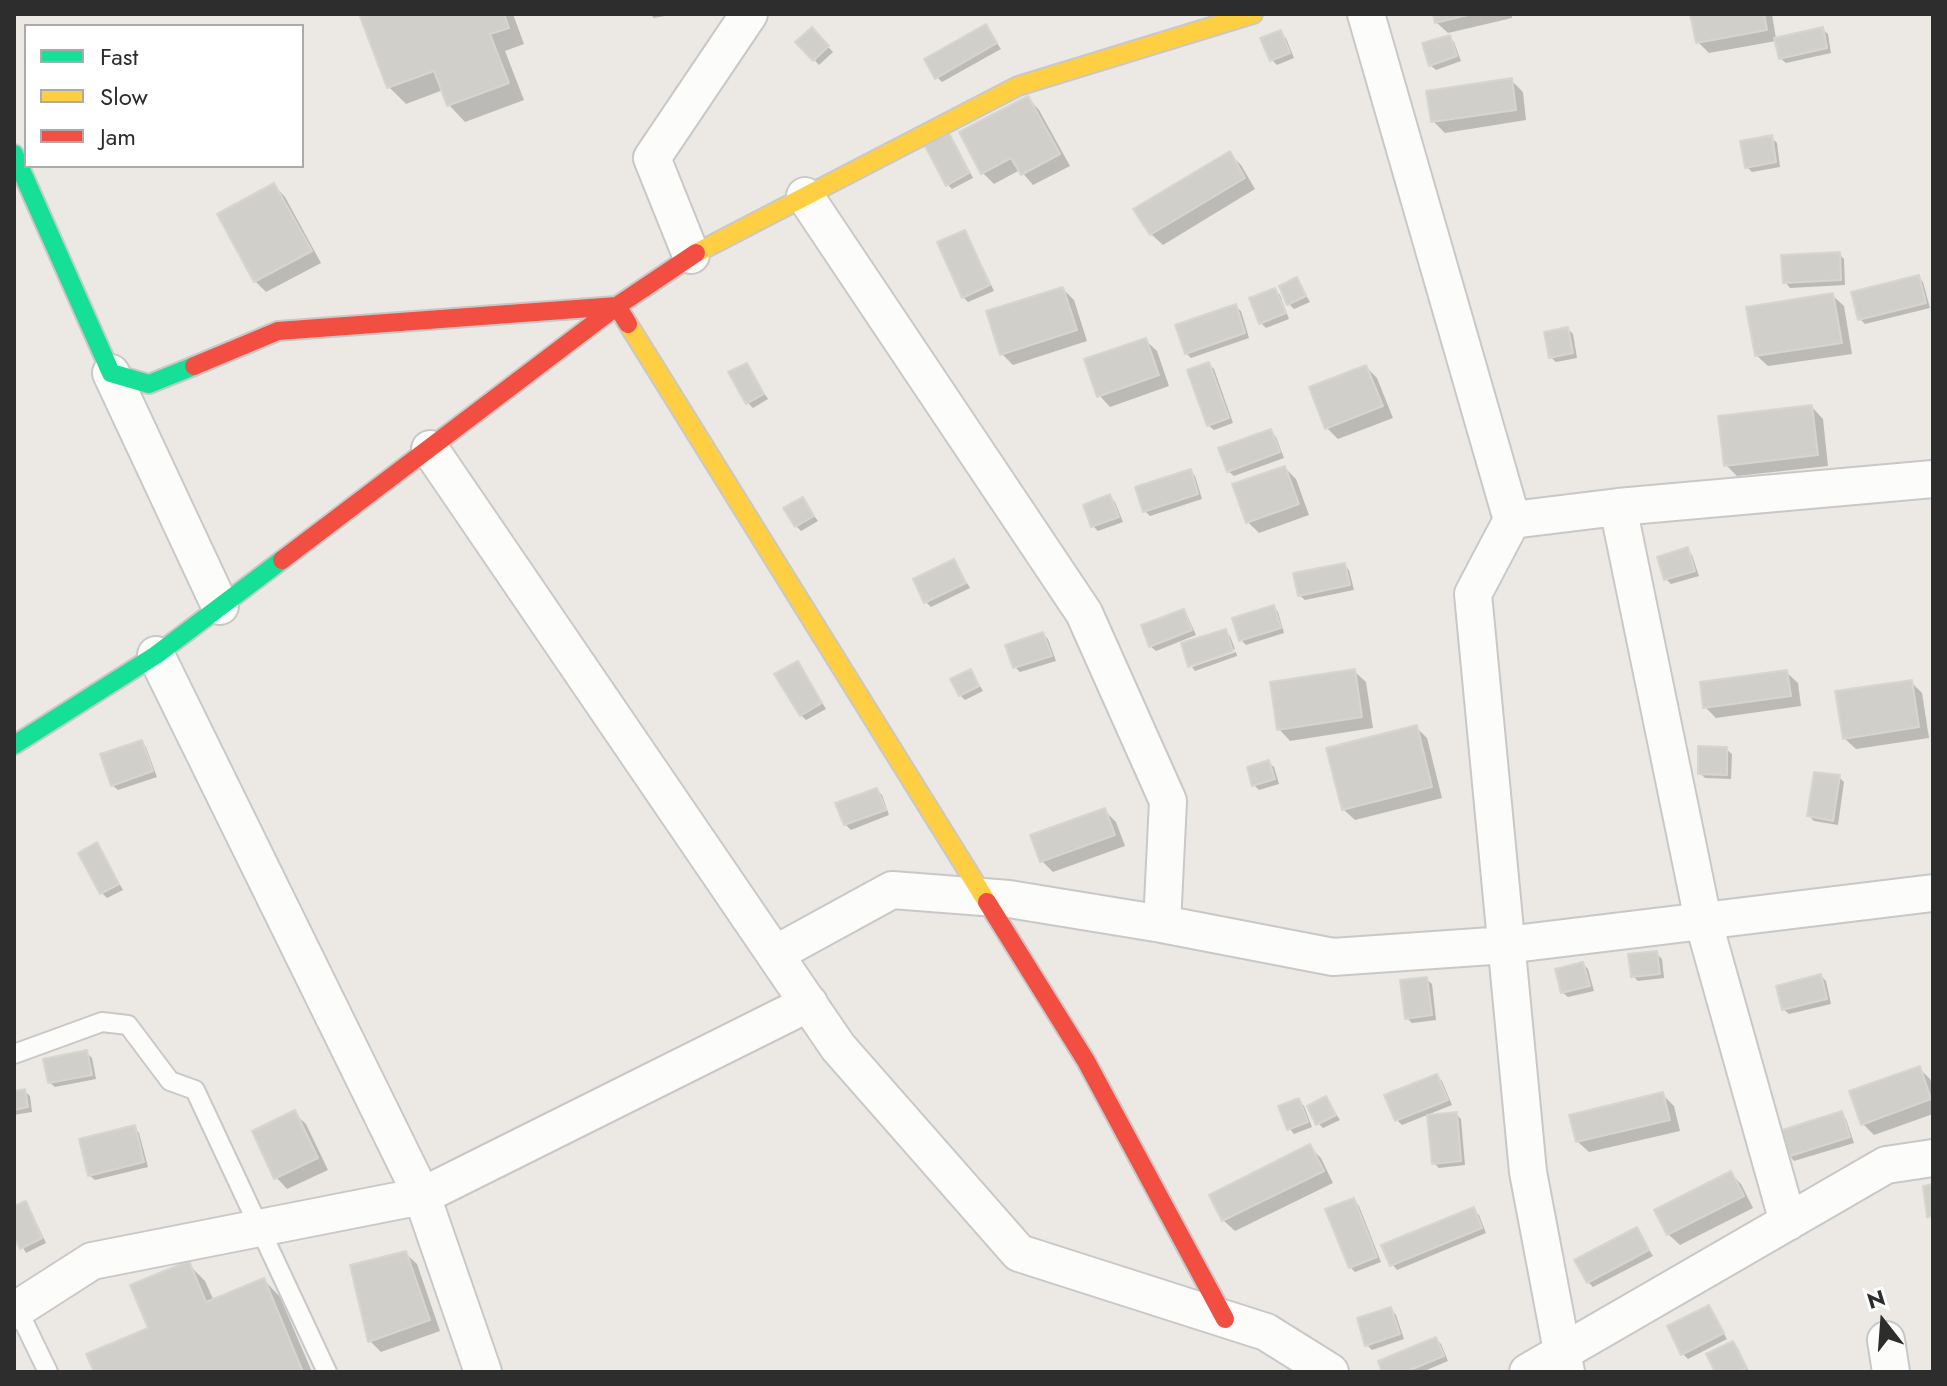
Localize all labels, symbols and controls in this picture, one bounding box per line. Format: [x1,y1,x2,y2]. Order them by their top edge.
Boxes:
legend [24,24,304,168]
text: Fast [100,39,138,74]
text: Slow [100,79,148,114]
text: Jam [100,119,136,154]
text: N [1863,1281,1889,1317]
north arrow [1843,1282,1923,1362]

